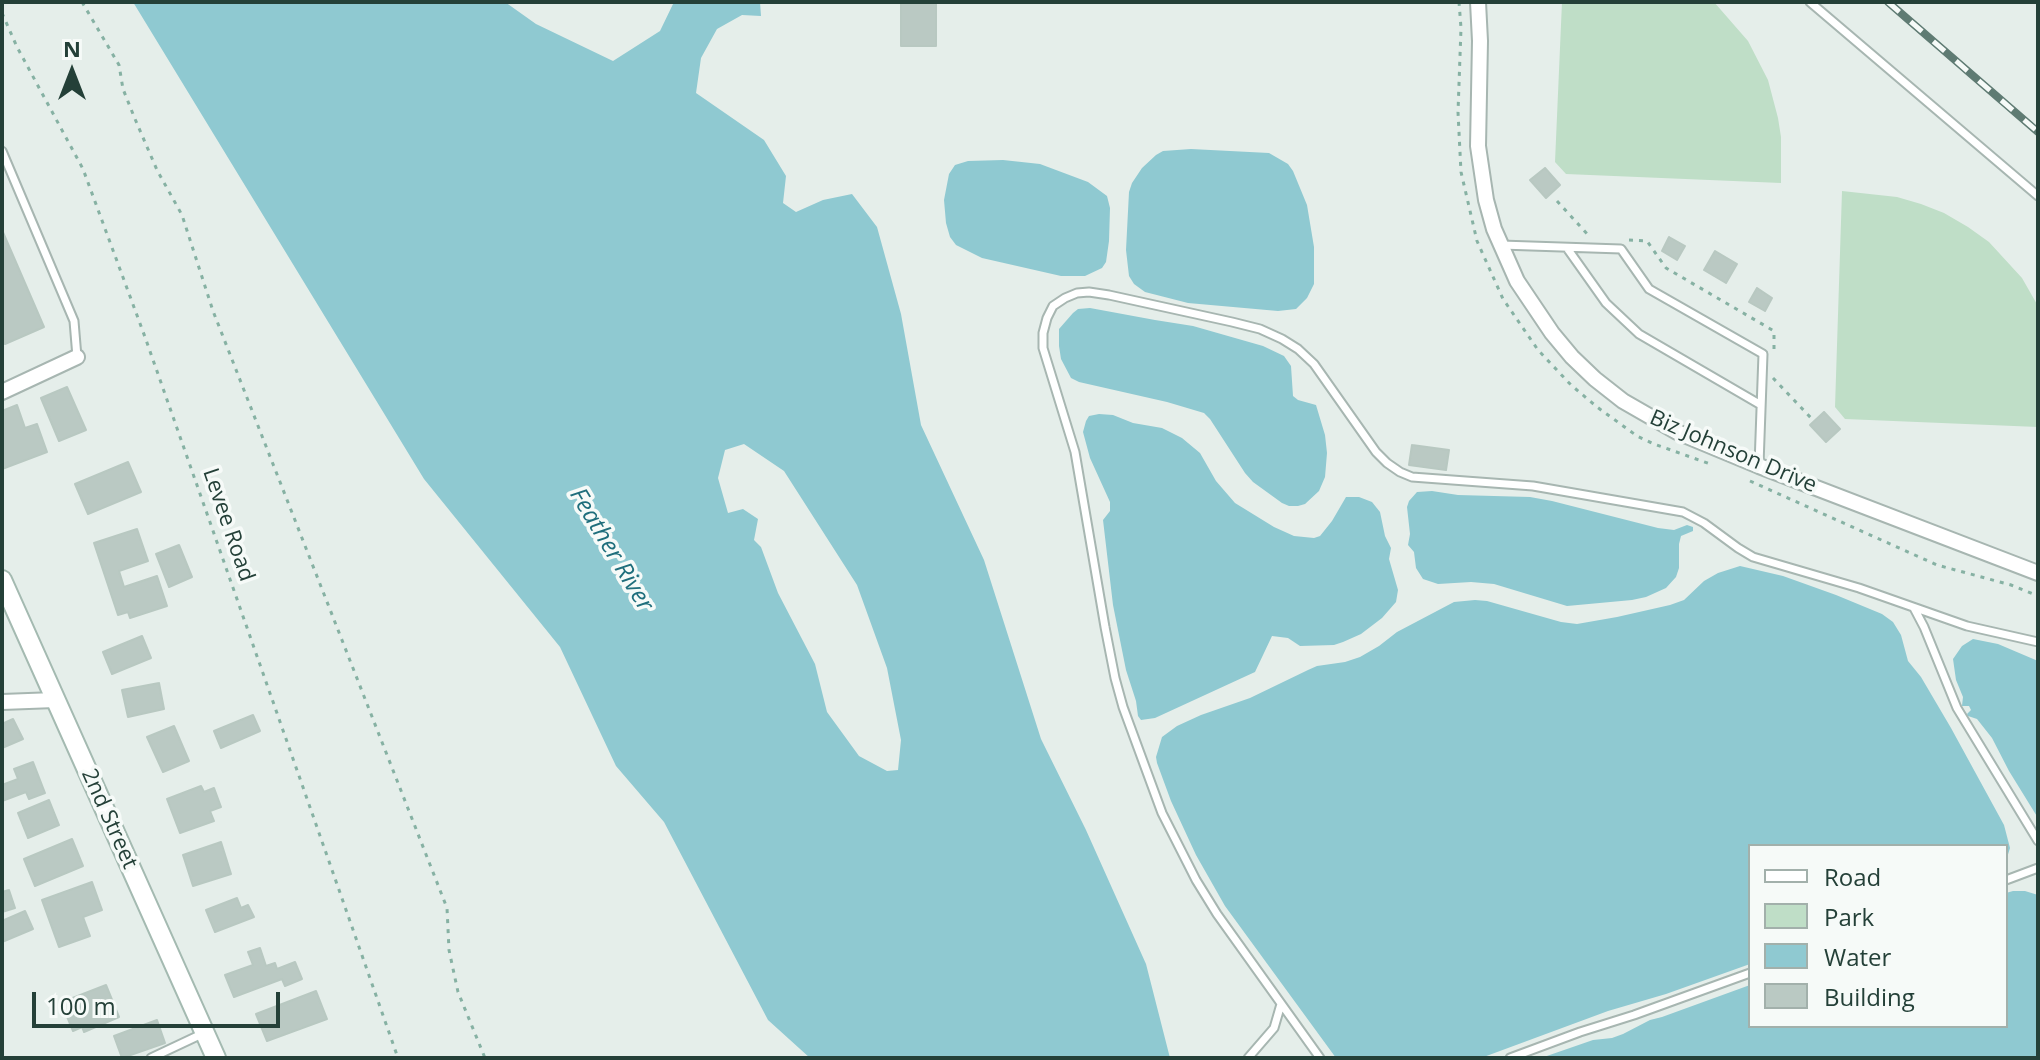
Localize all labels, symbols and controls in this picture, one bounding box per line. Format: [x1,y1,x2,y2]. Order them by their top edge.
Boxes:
north arrow [32,32,112,112]
text: N [63,33,81,63]
street label: Biz Johnson Drive [1646,405,1820,499]
street label: Levee Road [196,465,260,585]
water label: Feather River [563,483,659,617]
street label: 2nd Street [75,765,143,873]
legend [1748,844,2008,1028]
text: Road [1824,860,1881,893]
text: Park [1824,900,1874,933]
text: Water [1824,940,1891,973]
scale bar [36,976,284,1026]
text: Building [1824,980,1915,1013]
text: 100 m [46,989,116,1022]

